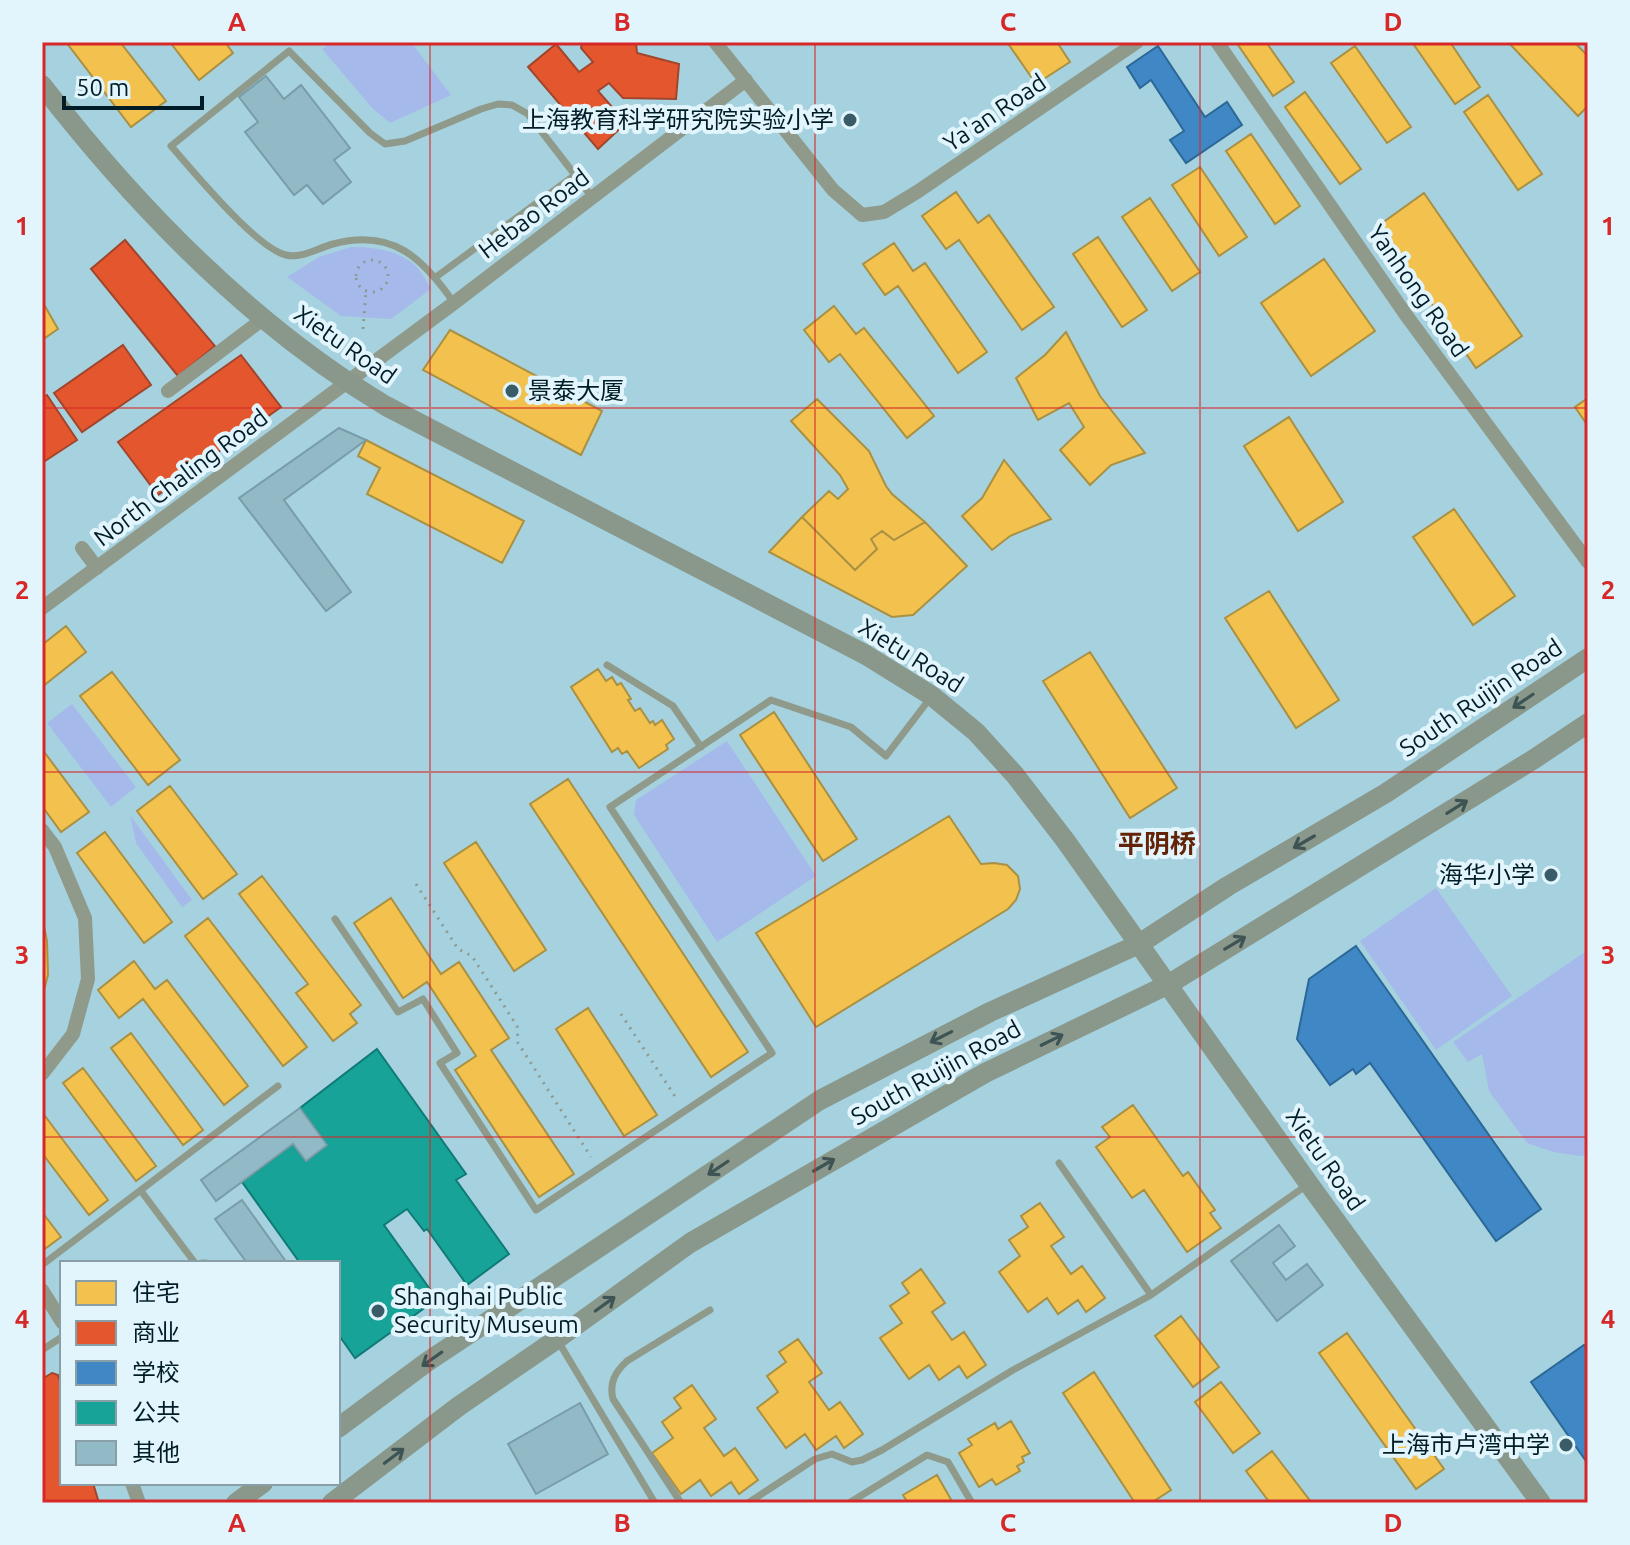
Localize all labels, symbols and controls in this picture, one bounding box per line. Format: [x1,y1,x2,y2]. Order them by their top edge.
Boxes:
text: A [228,7,247,36]
text: B [613,7,631,36]
text: C [1000,7,1017,36]
text: D [1384,7,1402,36]
scale bar [64,60,202,110]
street label: Ya'an Road [938,68,1051,157]
text: 50 m [76,74,129,101]
place label: 上海教育科学研究院实验小学 [522,106,834,133]
marker: 上海教育科学研究院实验小学 [841,111,859,129]
street label: Hebao Road [473,163,594,264]
text: 1 [15,211,29,240]
text: 1 [1601,211,1615,240]
street label: Yanhong Road [1363,219,1474,362]
street label: Xietu Road [289,300,401,389]
place label: 景泰大厦 [528,377,624,404]
marker: 景泰大厦 [503,382,521,400]
street label: North Chaling Road [89,404,273,552]
text: 2 [15,575,29,604]
text: 2 [1601,575,1615,604]
street label: Xietu Road [854,613,968,698]
street label: South Ruijin Road [1395,633,1567,762]
one-way arrow [1513,693,1535,710]
one-way arrow [1445,798,1468,814]
district label: 平阴桥 [1118,829,1196,858]
one-way arrow [1293,835,1317,850]
place label: 海华小学 [1439,861,1535,888]
marker: 海华小学 [1542,866,1560,884]
one-way arrow [1223,935,1246,951]
text: 3 [15,940,29,969]
text: 3 [1601,940,1615,969]
street label: South Ruijin Road [846,1015,1025,1130]
one-way arrow [930,1029,954,1045]
one-way arrow [1040,1032,1064,1047]
street label: Xietu Road [1281,1104,1370,1216]
one-way arrow [812,1157,835,1173]
one-way arrow [707,1160,729,1176]
legend [60,1261,340,1485]
text: 住宅 [132,1279,180,1306]
place label: Shanghai Public Security Museum [394,1283,579,1338]
one-way arrow [593,1296,615,1312]
marker: Shanghai Public Security Museum [369,1302,387,1320]
text: 4 [15,1304,29,1333]
text: 4 [1601,1304,1615,1333]
text: 商业 [132,1319,180,1346]
one-way arrow [421,1351,443,1367]
text: 学校 [132,1359,180,1386]
text: 公共 [132,1399,180,1426]
place label: 上海市卢湾中学 [1382,1431,1550,1458]
marker: 上海市卢湾中学 [1557,1436,1575,1454]
text: 其他 [132,1439,180,1466]
one-way arrow [382,1447,404,1464]
text: A [228,1508,247,1537]
text: B [613,1508,631,1537]
text: C [1000,1508,1017,1537]
text: D [1384,1508,1402,1537]

